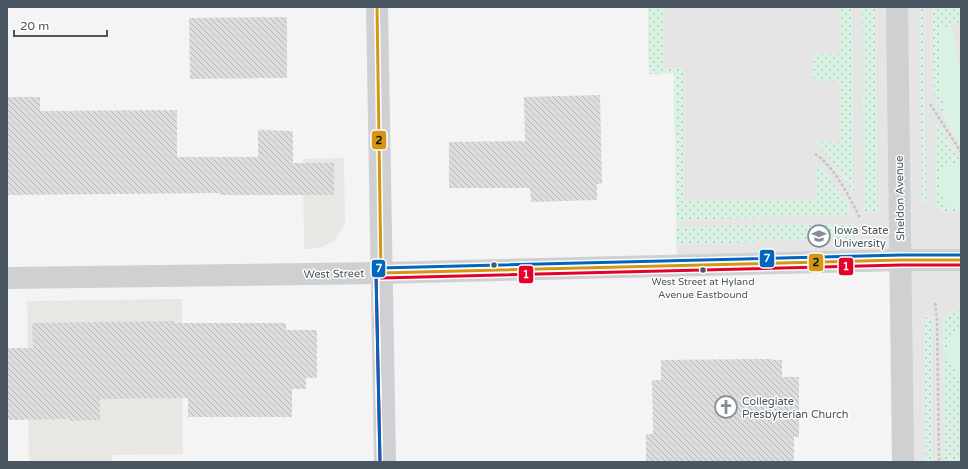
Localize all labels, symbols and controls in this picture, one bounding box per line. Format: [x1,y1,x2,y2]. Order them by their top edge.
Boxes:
scale bar [14,12,107,38]
text: 20 m [20,19,49,33]
line badge: 2 [371,130,387,150]
text: 2 [376,134,383,147]
street label: Sheldon Avenue [893,155,907,241]
school or university icon: Iowa State University [806,223,832,249]
place label: Iowa State University [834,224,888,250]
line badge: 7 [759,249,775,268]
text: 7 [764,252,771,265]
line badge: 2 [808,253,824,272]
text: 2 [813,256,820,269]
line badge: 1 [838,257,854,276]
line badge: 7 [371,259,386,278]
unlabelled marker [489,260,499,270]
text: 1 [843,260,850,273]
text: 7 [376,262,383,275]
line badge: 1 [518,265,534,284]
marker: West Street at Hyland Avenue Eastbound [698,265,708,275]
street label: West Street [304,267,364,281]
text: 1 [523,268,530,281]
place label: West Street at Hyland Avenue Eastbound [652,276,754,301]
church icon: Collegiate Presbyterian Church [713,394,739,420]
place label: Collegiate Presbyterian Church [742,395,849,421]

